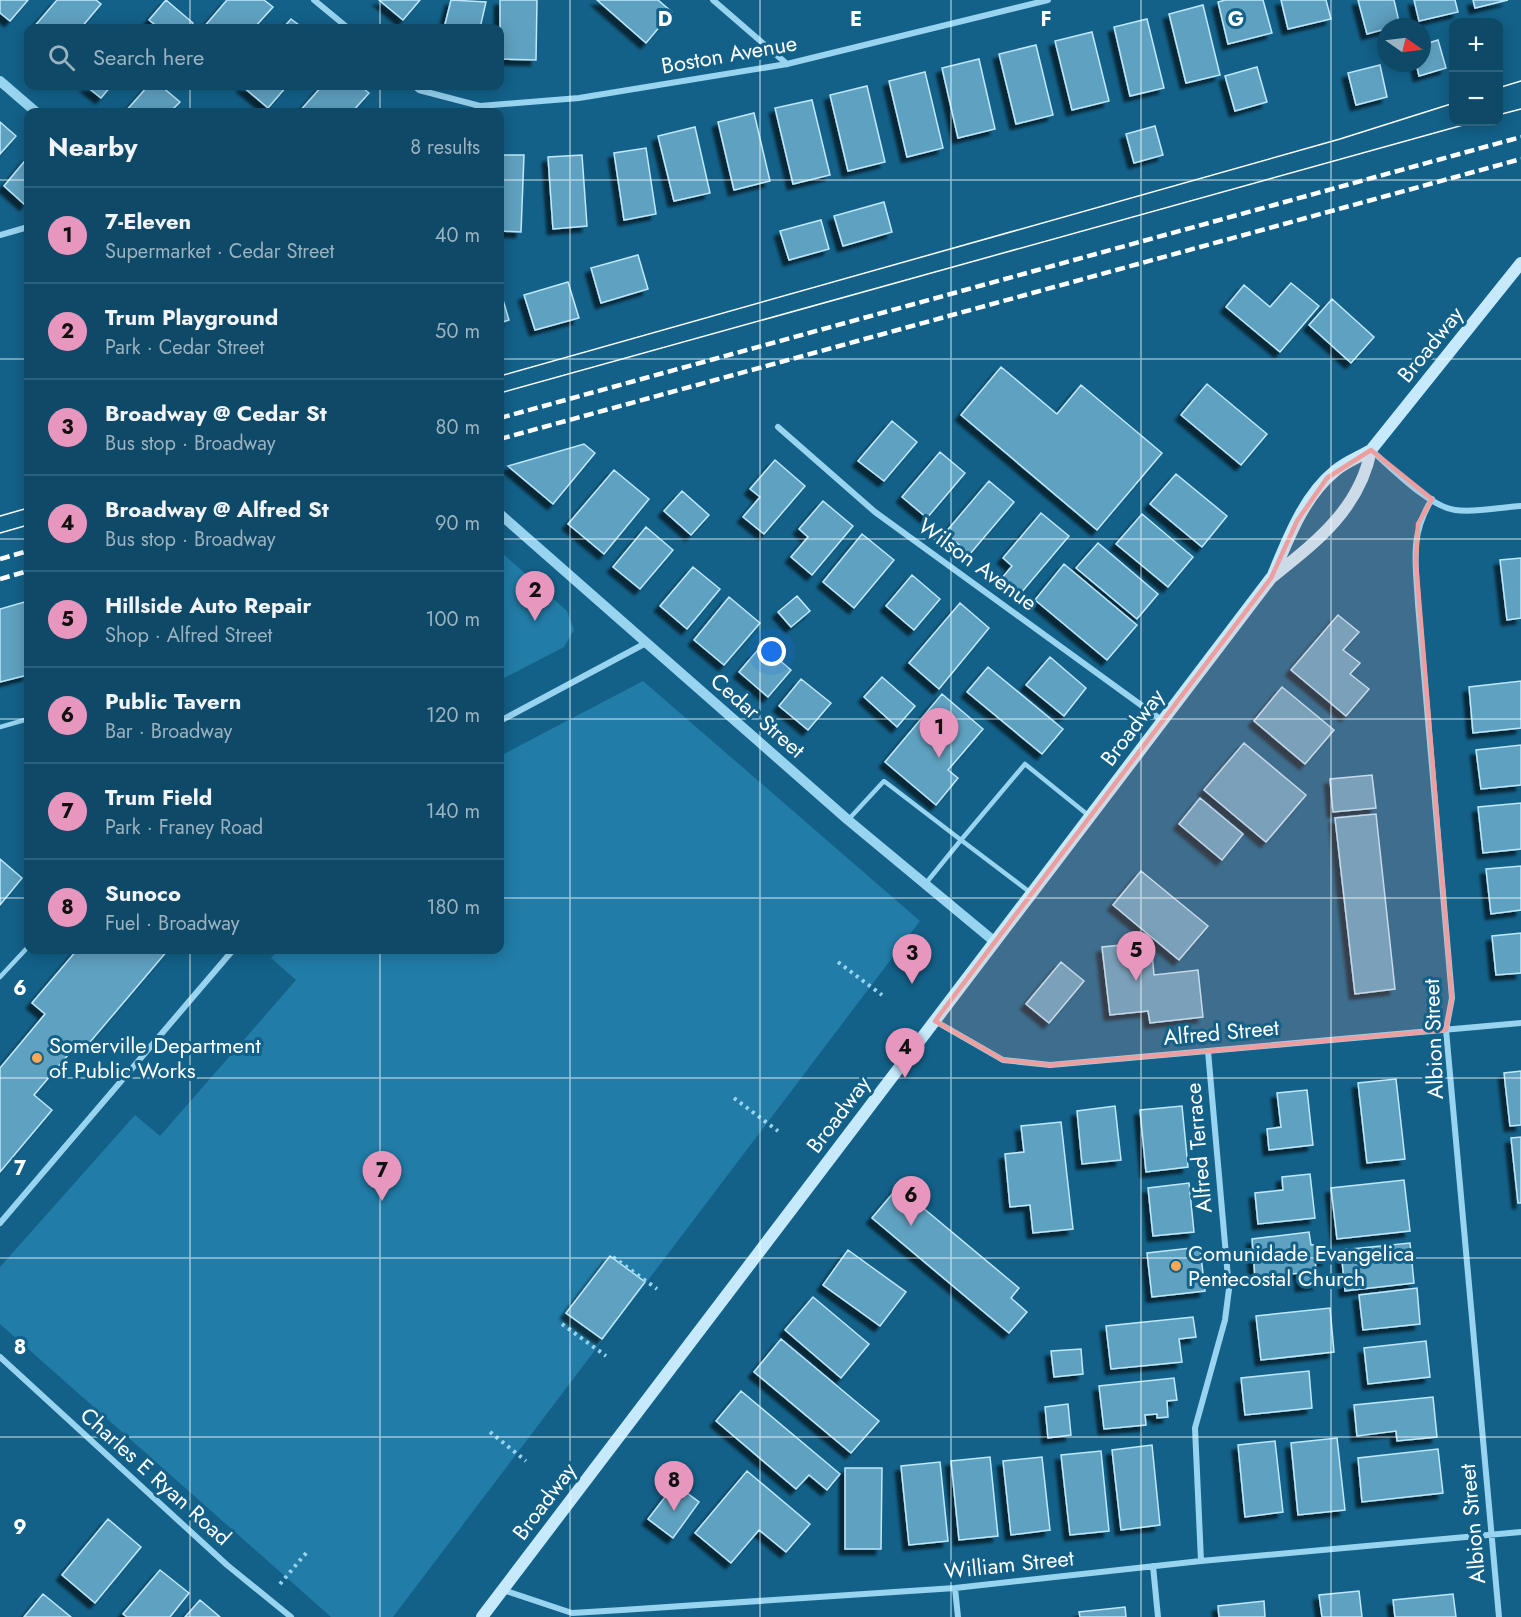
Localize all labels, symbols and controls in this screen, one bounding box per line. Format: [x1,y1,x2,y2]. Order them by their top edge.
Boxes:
text: D [658,5,672,34]
text: E [850,5,862,34]
text: F [1040,5,1052,34]
text: G [1228,5,1244,34]
north arrow [1377,18,1431,72]
map controls [1449,18,1503,126]
button: + [1449,18,1503,72]
search box [24,24,504,90]
street label: Boston Avenue [659,26,799,82]
icon: search [45,41,78,74]
text: Search here [93,41,204,73]
button: − [1449,72,1503,126]
text: Nearby [48,128,137,166]
text: 8 results [410,133,480,162]
text: 7-Eleven [105,205,191,237]
text: 1 [62,221,73,250]
text: 40 m [435,221,480,250]
text: Supermarket · Cedar Street [105,237,334,266]
street label: Broadway [1389,299,1471,389]
text: Trum Playground [105,301,278,333]
text: 2 [61,317,74,346]
text: 50 m [435,317,480,346]
text: Park · Cedar Street [105,333,264,362]
text: Broadway @ Cedar St [105,397,327,429]
text: 3 [61,413,74,442]
text: 80 m [435,413,480,442]
text: Bus stop · Broadway [105,429,275,458]
text: Broadway @ Alfred St [105,493,329,525]
text: 4 [61,509,74,538]
text: 90 m [435,509,480,538]
street label: Wilson Avenue [912,510,1044,618]
text: Bus stop · Broadway [105,525,275,554]
pin: 2 [516,572,554,621]
text: Hillside Auto Repair [105,589,311,621]
text: 5 [61,605,74,634]
text: 100 m [425,605,480,634]
text: Shop · Alfred Street [105,621,272,650]
your location [757,637,786,666]
street label: Cedar Street [704,665,813,766]
street label: Broadway [1092,681,1172,772]
text: Public Tavern [105,685,241,717]
text: 6 [61,701,74,730]
text: 120 m [426,701,480,730]
pin: 1 [920,708,958,758]
text: Bar · Broadway [105,717,232,746]
text: Trum Field [105,781,212,813]
text: 7 [61,797,74,826]
text: 140 m [426,797,480,826]
text: Park · Franey Road [105,813,263,842]
text: Sunoco [105,877,181,909]
text: 8 [61,893,74,922]
text: 180 m [426,893,480,922]
text: Fuel · Broadway [105,909,240,938]
pin: 5 [1116,932,1156,981]
pin: 3 [892,934,932,984]
text: 6 [13,974,27,1003]
street label: Albion Street [1415,978,1451,1100]
street label: Alfred Street [1162,1011,1281,1053]
pin: 4 [886,1028,924,1078]
place label: Somerville Department of Public Works [49,1029,261,1086]
marker: Somerville Department of Public Works [30,1051,44,1065]
street label: Broadway [798,1068,878,1159]
street label: Alfred Terrace [1176,1082,1220,1214]
pin: 7 [362,1152,401,1201]
text: 7 [14,1154,27,1183]
pin: 6 [892,1176,930,1226]
place label: Comunidade Evangelica Pentecostal Church [1188,1237,1414,1294]
marker: Comunidade Evangelica Pentecostal Church [1169,1259,1183,1273]
text: 8 [14,1333,26,1362]
street label: Charles E Ryan Road [73,1399,239,1553]
street label: Broadway [504,1455,584,1546]
pin: 8 [654,1462,694,1511]
street label: Albion Street [1451,1462,1493,1585]
text: 9 [13,1513,27,1542]
street label: William Street [943,1541,1076,1587]

